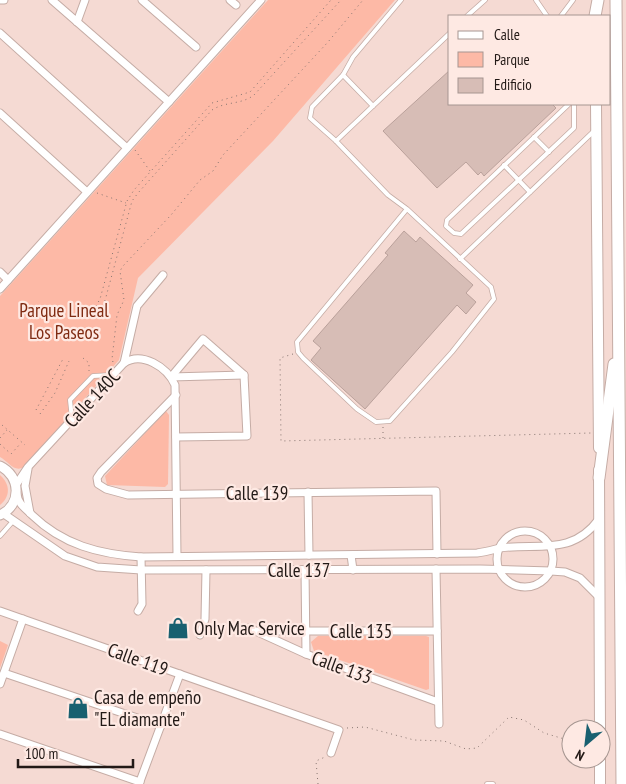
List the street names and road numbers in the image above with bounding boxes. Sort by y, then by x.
street label: Calle 140C [59,364,125,432]
street label: Calle 139 [226,481,288,505]
street label: Calle 137 [268,558,330,582]
street label: Calle 135 [330,619,392,643]
street label: Calle 119 [105,637,171,681]
street label: Calle 133 [309,645,375,689]

